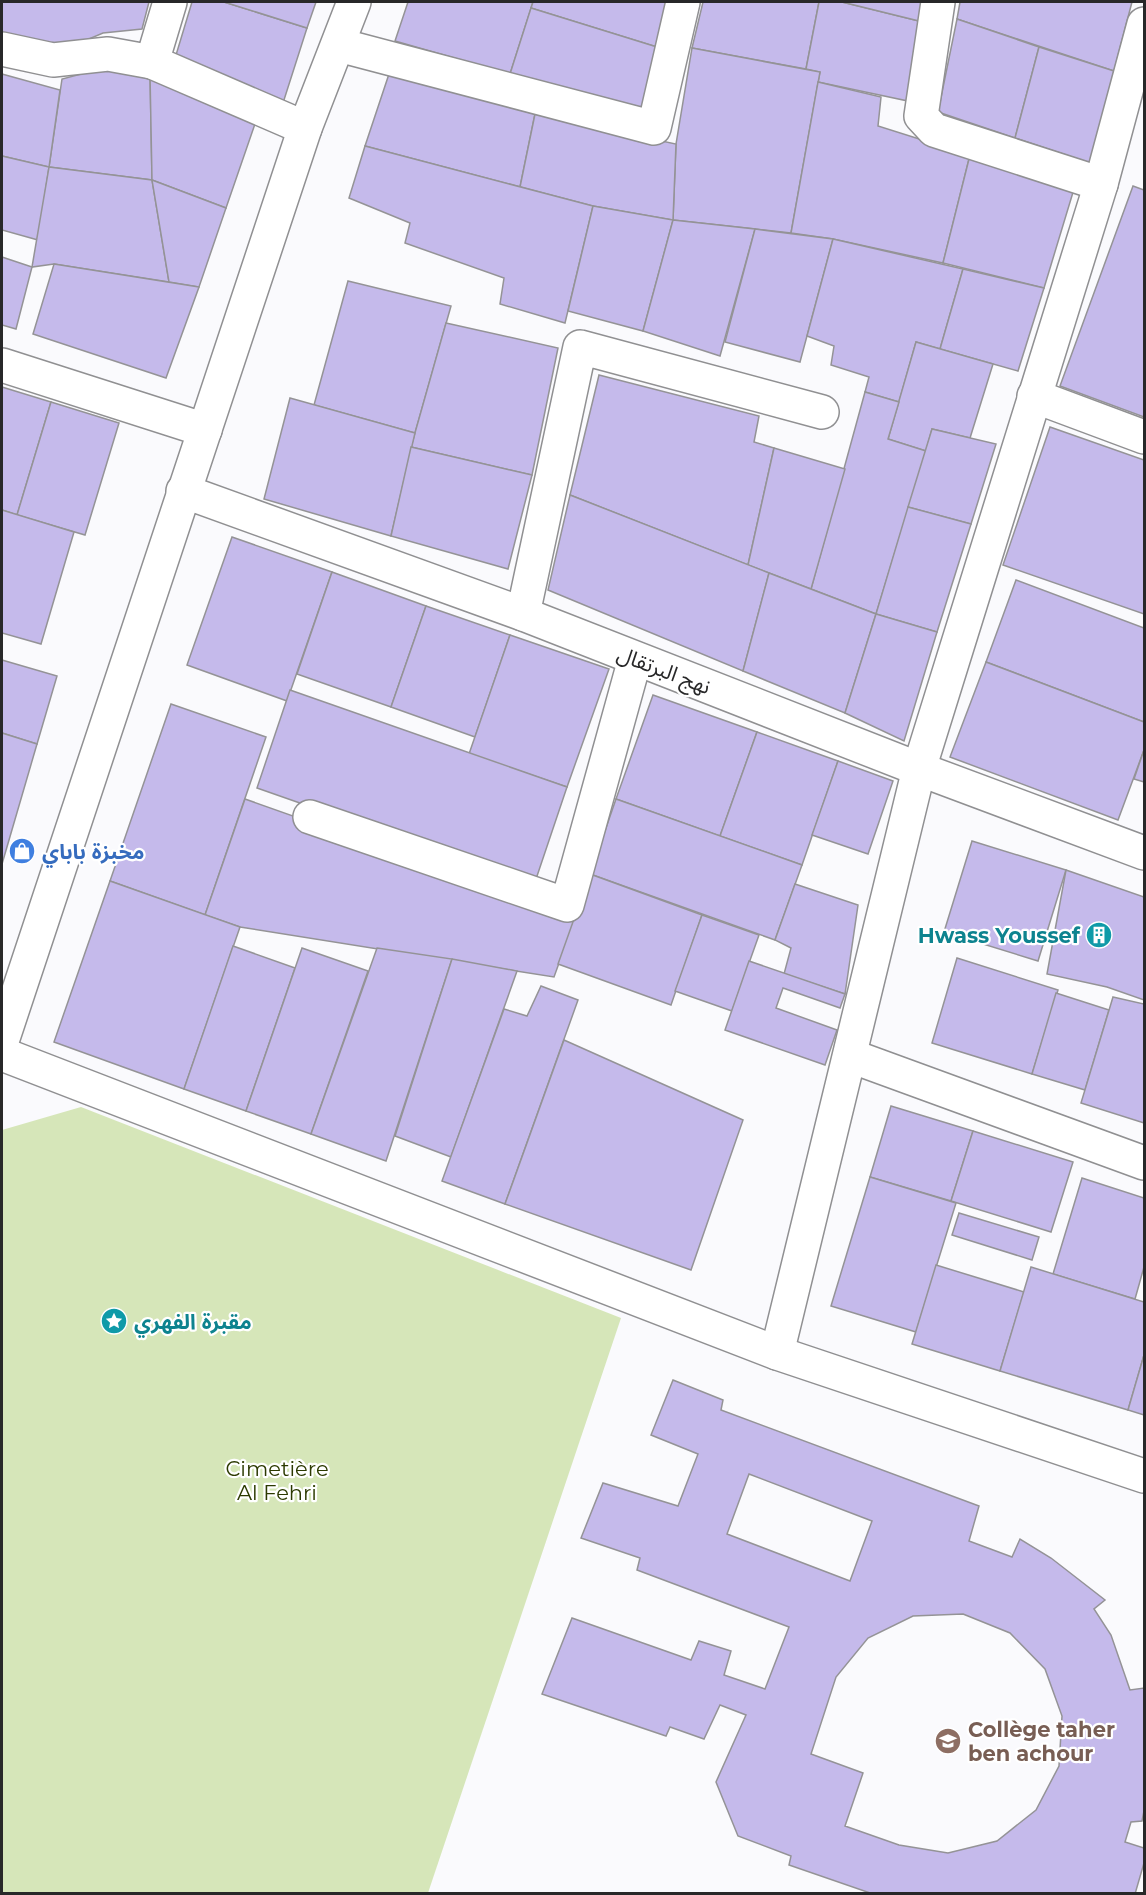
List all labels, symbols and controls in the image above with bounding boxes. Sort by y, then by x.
street label: نهج البرتقال [613,641,714,702]
shop icon: مخبزة باباي [7,836,37,866]
place label: مخبزة باباي [42,839,144,868]
building icon: Hwass Youssef [1084,920,1114,950]
place label: Hwass Youssef [918,923,1081,948]
place icon: مقبرة الفهري [99,1306,129,1336]
place label: مقبرة الفهري [134,1309,252,1338]
park label: Cimetière Al Fehri [225,1456,329,1505]
place label: Collège taher ben achour [968,1717,1115,1766]
school or university icon: Collège taher ben achour [933,1726,963,1756]

